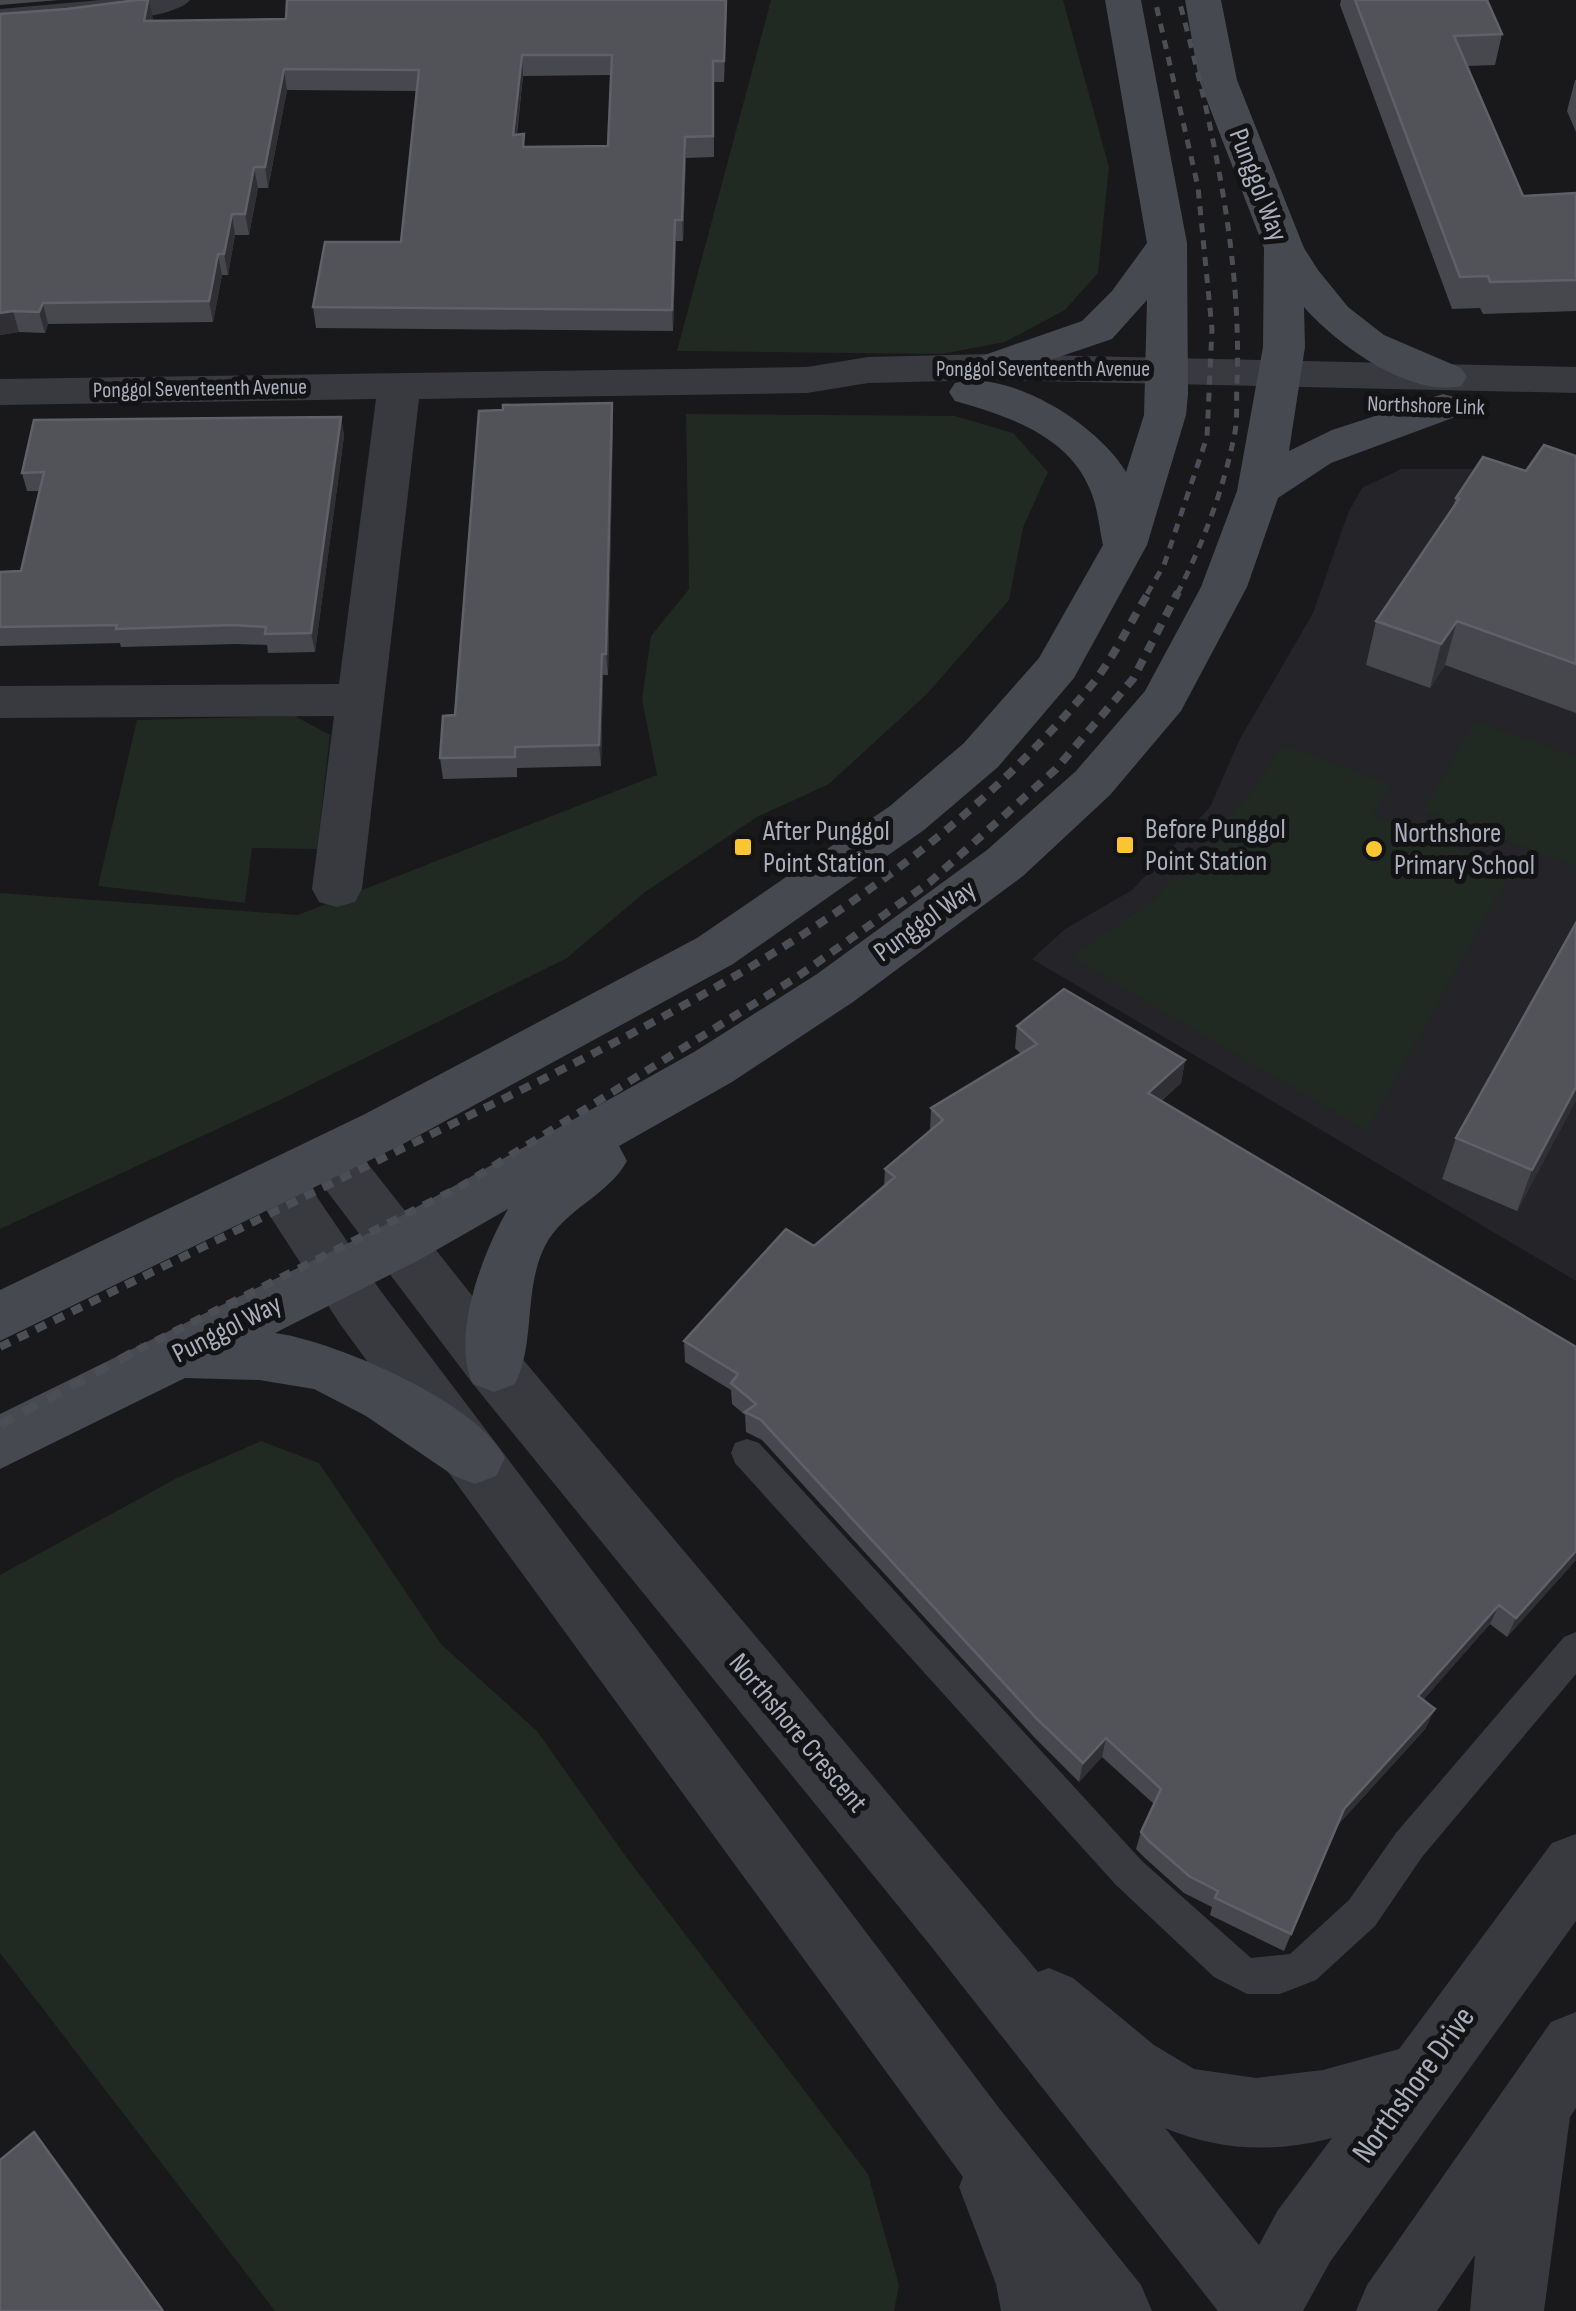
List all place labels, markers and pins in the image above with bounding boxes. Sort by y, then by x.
place label: Before Punggol Point Station [1145,813,1286,878]
place label: After Punggol Point Station [762,815,890,880]
place label: Northshore Primary School [1394,817,1535,882]
marker: Before Punggol Point Station [1114,834,1136,856]
marker: After Punggol Point Station [732,836,754,858]
marker: Northshore Primary School [1363,838,1385,860]

